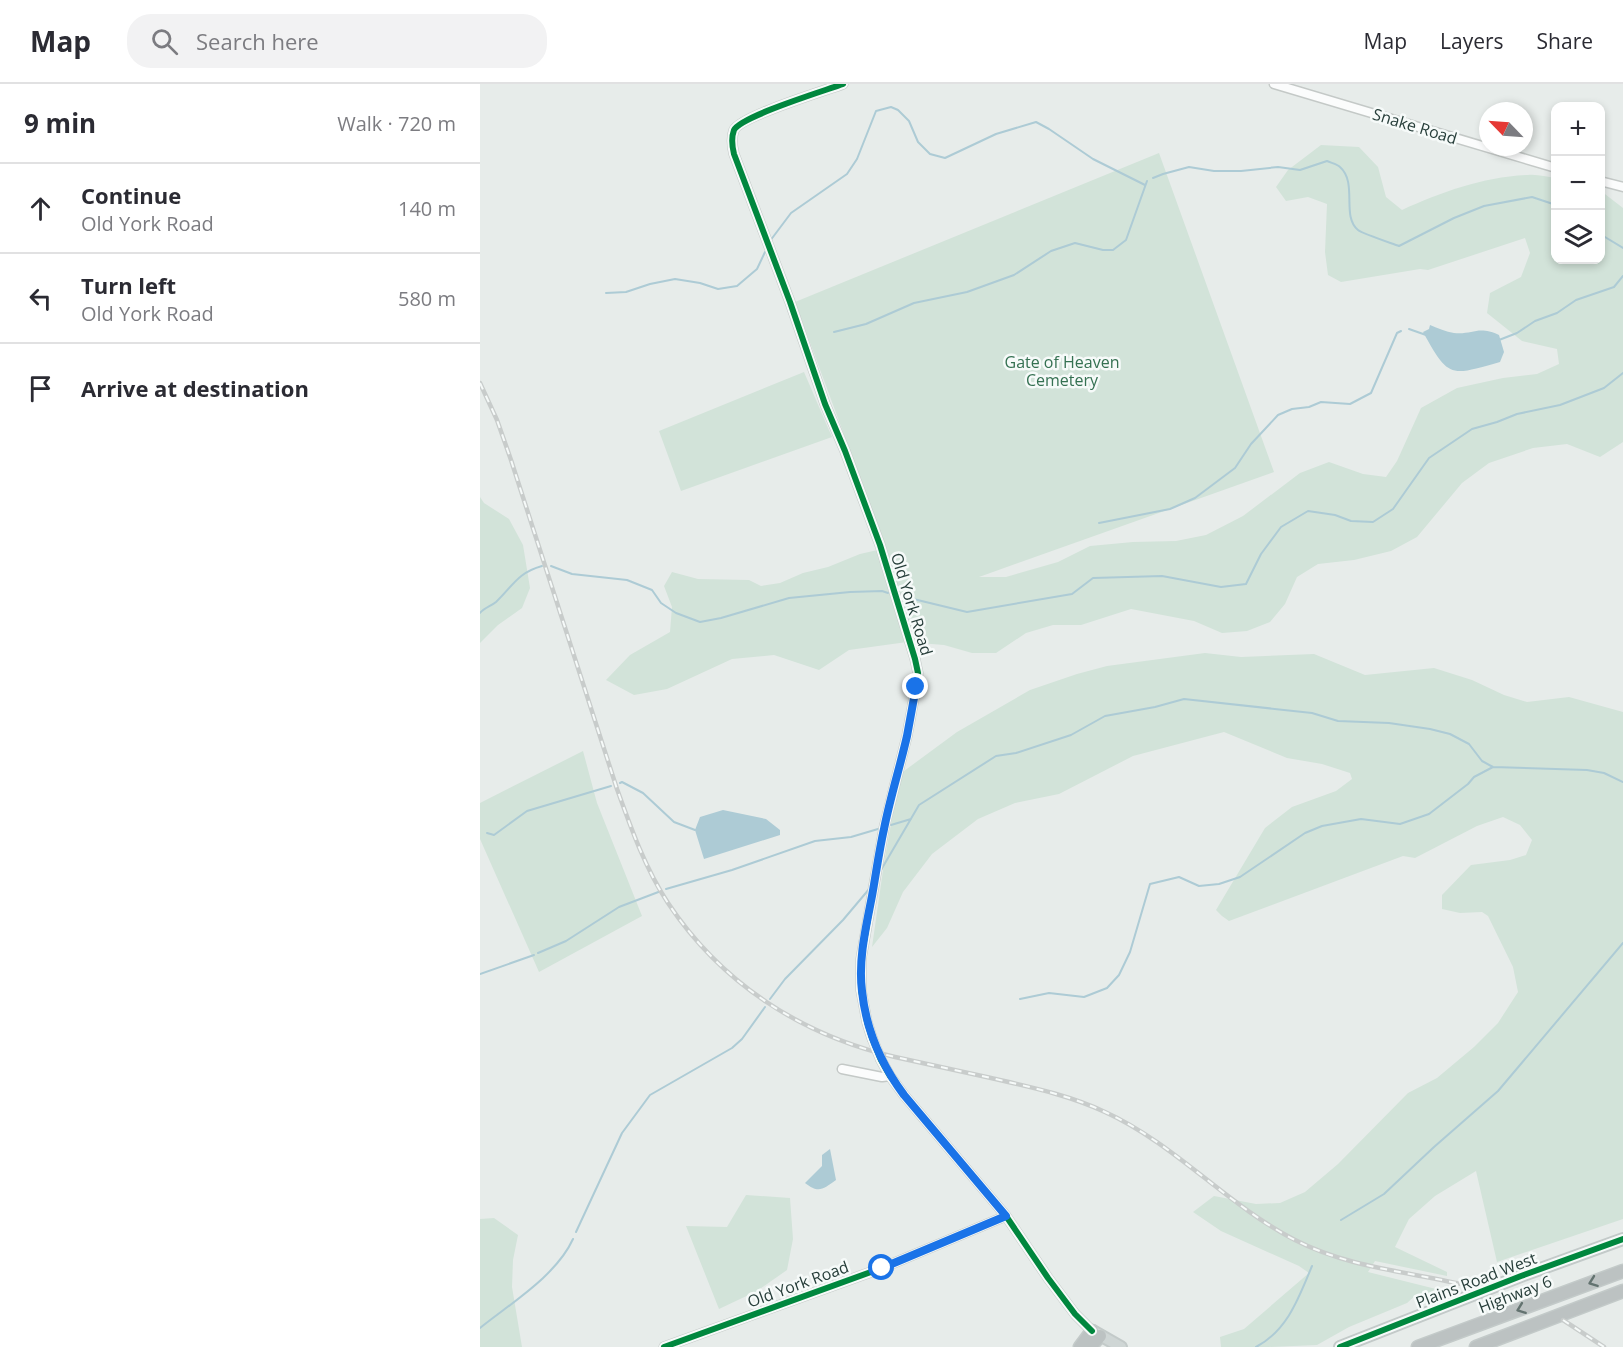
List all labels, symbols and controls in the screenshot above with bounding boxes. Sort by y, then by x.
search box [127,14,547,68]
text: Map [30,22,91,60]
icon: search [148,25,181,58]
text: Search here [196,26,319,56]
text: Map [1364,27,1407,55]
text: Layers [1440,27,1504,55]
text: Share [1537,27,1593,55]
north arrow [1479,102,1533,156]
map controls [1551,102,1605,264]
button: + [1551,102,1605,156]
street label: Snake Road [1370,103,1460,149]
text: 9 min [24,105,96,141]
text: Walk · 720 m [337,110,456,137]
button: − [1551,156,1605,210]
text: Continue [81,180,181,210]
icon: ahead [24,192,57,225]
text: 140 m [398,195,456,222]
text: Old York Road [81,210,214,237]
button: layers [1551,210,1605,264]
text: Turn left [81,270,176,300]
icon: left [24,282,57,315]
text: 580 m [398,285,456,312]
text: Old York Road [81,300,214,327]
park label: Gate of Heaven Cemetery [1005,351,1120,391]
icon: arrive [24,372,57,405]
text: Arrive at destination [81,373,309,403]
street label: Old York Road [886,550,938,658]
route end [902,673,928,699]
street label: Plains Road West [1412,1247,1540,1313]
route start [868,1254,894,1280]
street label: Old York Road [744,1255,852,1313]
street label: Highway 6 [1475,1270,1555,1318]
one-way arrow [1588,1274,1599,1287]
one-way arrow [1516,1302,1527,1314]

